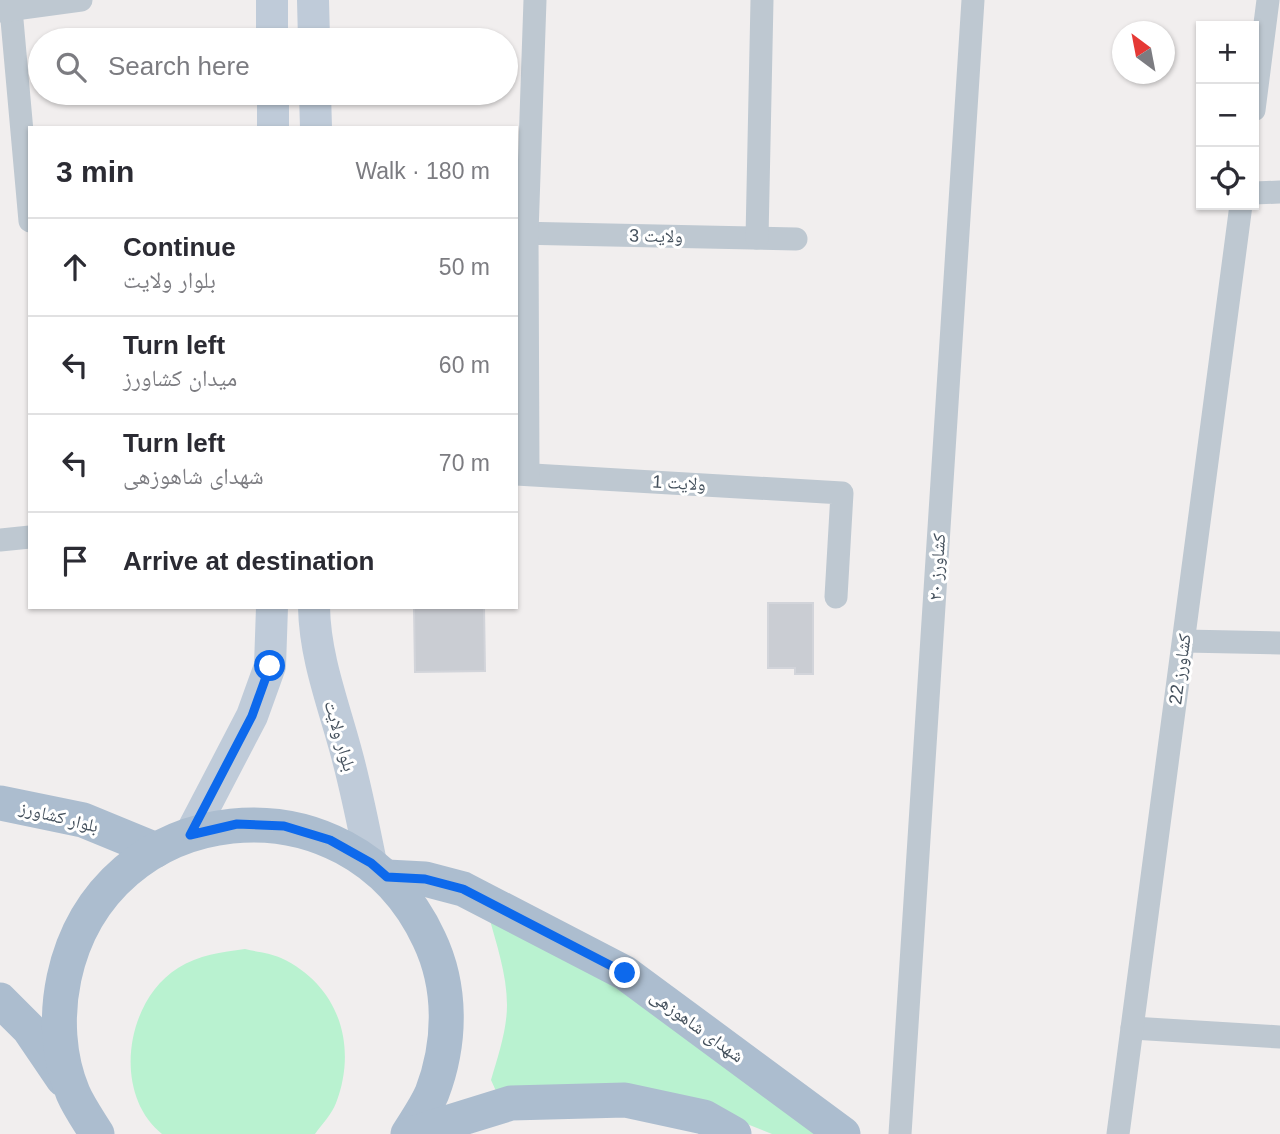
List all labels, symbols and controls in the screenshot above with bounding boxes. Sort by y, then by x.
north arrow [1112,21,1175,84]
map controls [1196,21,1259,210]
button: + [1196,21,1259,84]
search box [28,28,518,105]
icon: search [52,48,90,86]
text: Search here [108,51,250,81]
button: − [1196,84,1259,147]
button: locate [1196,147,1259,210]
text: 3 min [56,155,134,188]
text: Walk · 180 m [355,158,490,184]
street label: ولایت 3 [629,226,683,247]
text: Continue [123,232,236,262]
icon: ahead [56,248,94,286]
text: 50 m [439,254,490,280]
text: بلوار ولایت [123,267,216,293]
text: Turn left [123,330,225,360]
icon: left [56,346,94,384]
text: 60 m [439,352,490,378]
text: میدان کشاورز [123,365,237,391]
text: Turn left [123,428,225,458]
icon: left [56,444,94,482]
text: 70 m [439,450,490,476]
text: شهدای شاهوزهی [123,463,264,489]
street label: ولایت 1 [652,472,706,495]
street label: کشاورز ۲۰ [925,532,949,601]
icon: arrive [56,542,94,580]
text: Arrive at destination [123,546,374,576]
street label: کشاورز 22 [1165,632,1195,706]
route start [254,650,285,681]
street label: بلوار ولایت [320,698,360,774]
street label: بلوار کشاورز [17,797,100,837]
route end [609,957,640,988]
street label: شهدای شاهوزهی [646,986,747,1067]

